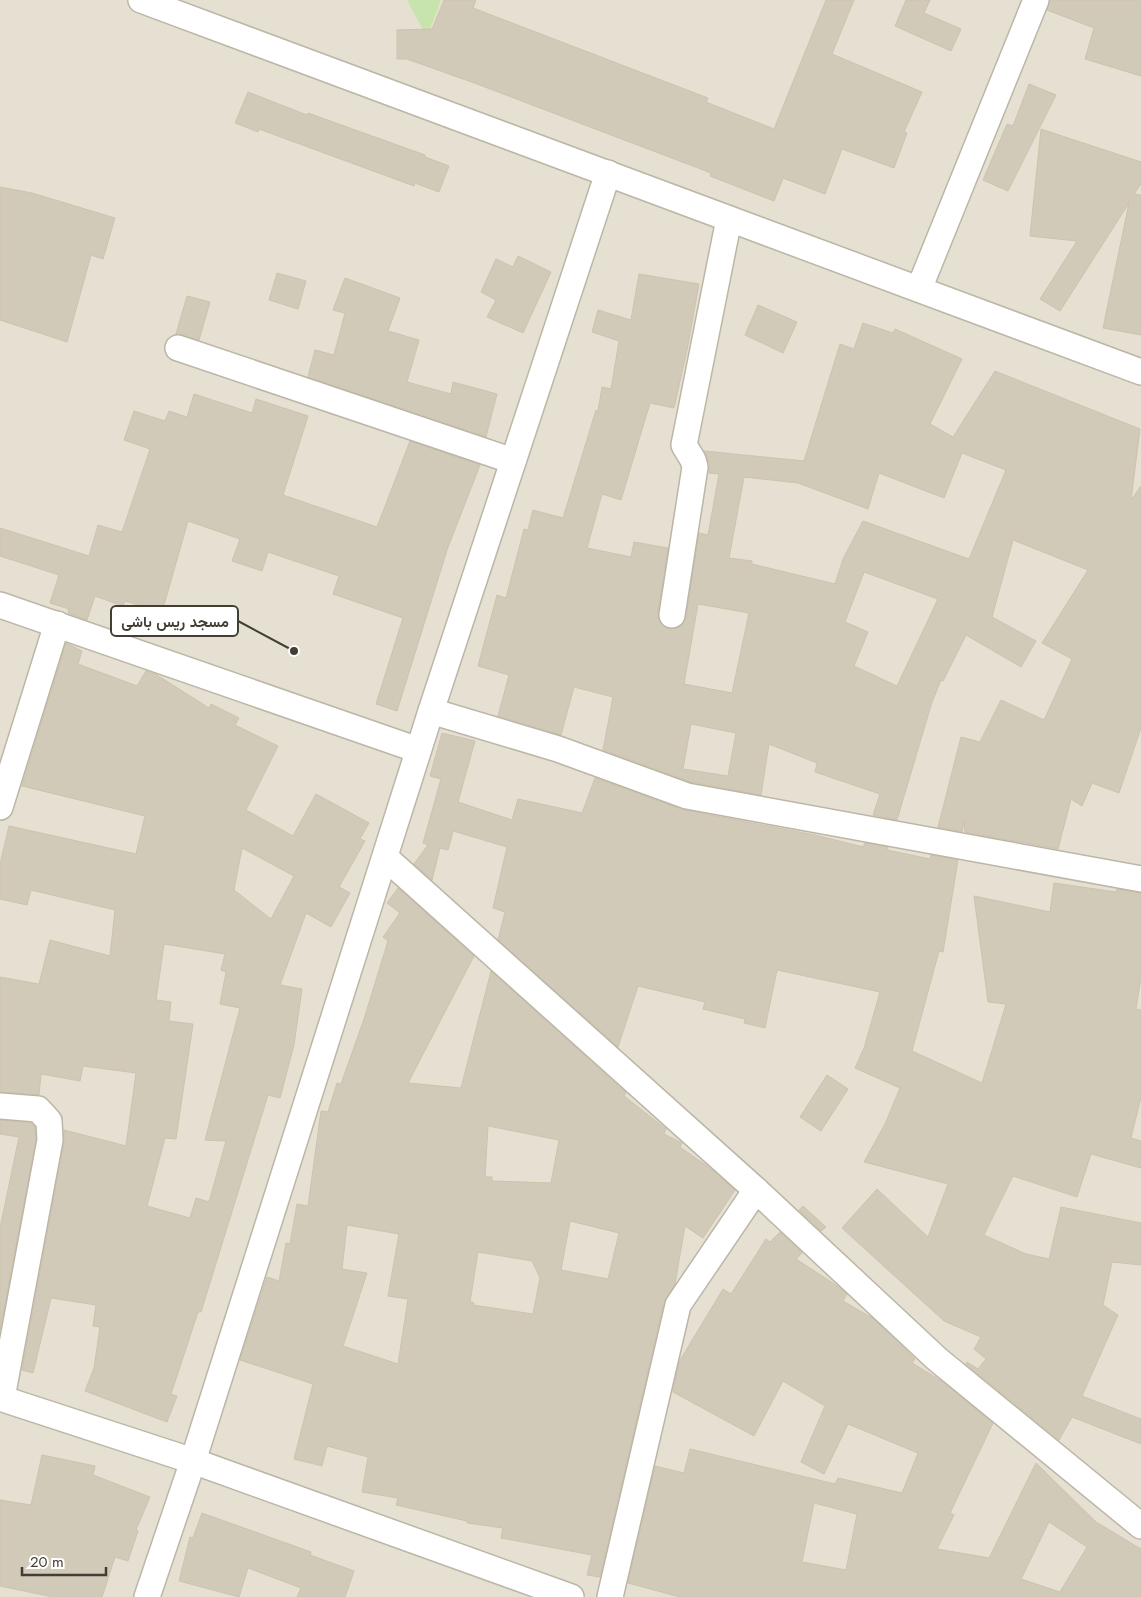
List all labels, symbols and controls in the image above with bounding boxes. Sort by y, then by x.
callout: مسجد ریس باشی [111,606,238,636]
text: مسجد ریس باشی [121,611,229,633]
scale bar [22,1544,106,1576]
text: 20 m [30,1551,64,1573]

